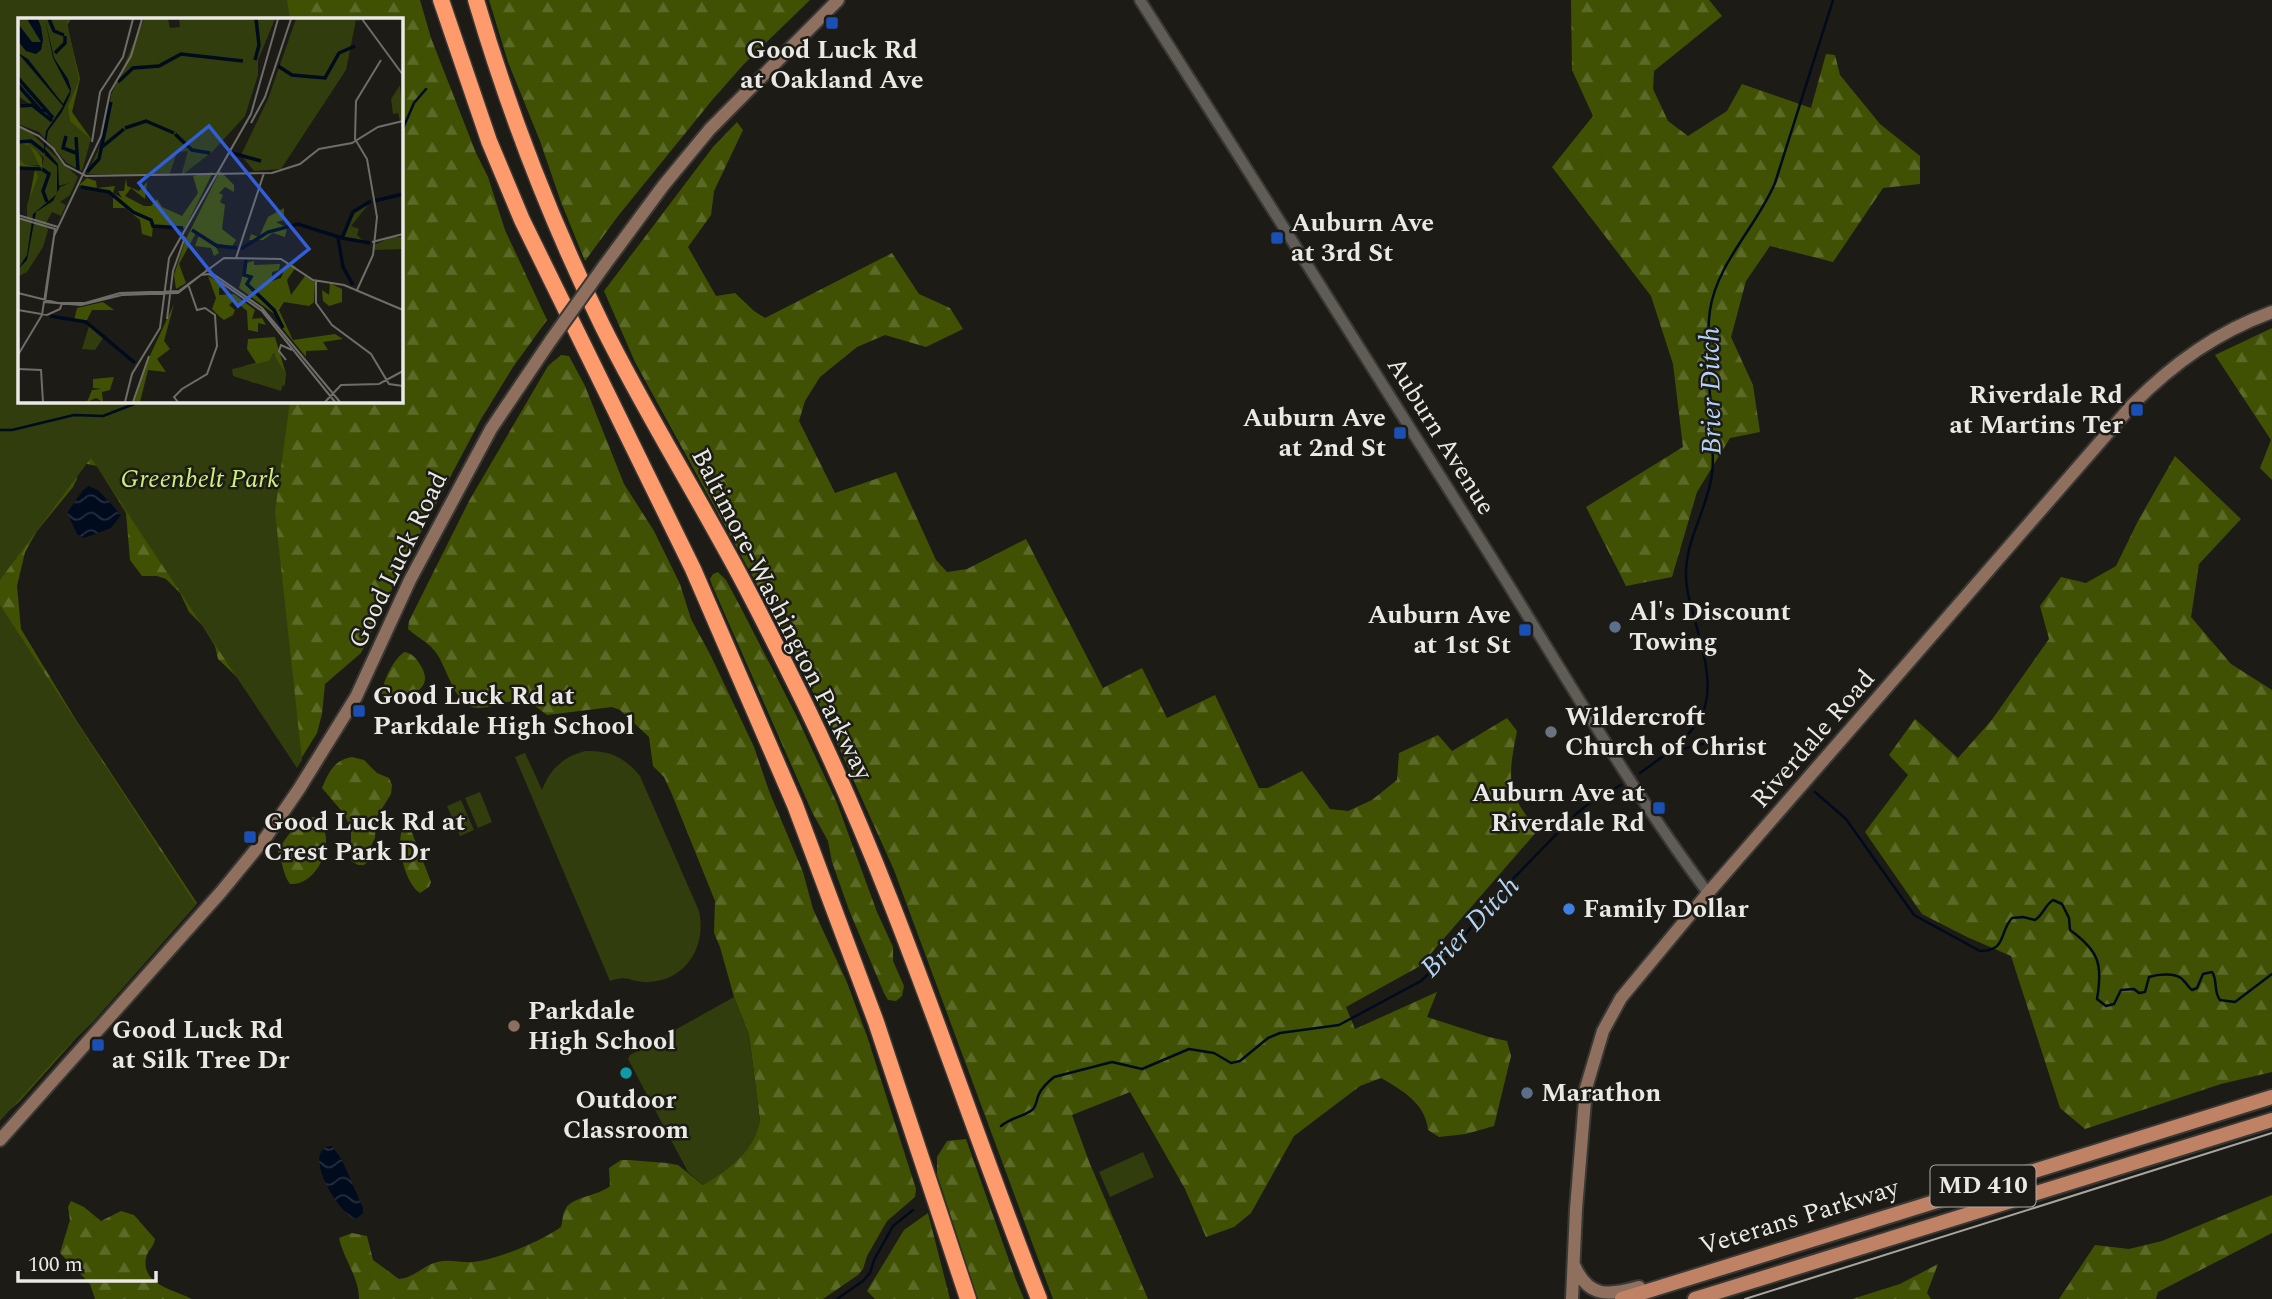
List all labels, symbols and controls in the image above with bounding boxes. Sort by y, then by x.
marker: Good Luck Rd at Oakland Ave [824,15,840,31]
inset map [18,18,402,402]
place label: Good Luck Rd at Oakland Ave [740,30,924,100]
place label: Auburn Ave at 3rd St [1291,203,1434,273]
marker: Auburn Ave at 3rd St [1269,230,1285,246]
water label: Brier Ditch [1688,327,1734,455]
street label: Auburn Avenue [1376,349,1506,523]
place label: Riverdale Rd at Martins Ter [1949,375,2124,445]
place label: Auburn Ave at 2nd St [1243,398,1386,468]
marker: Riverdale Rd at Martins Ter [2129,402,2145,418]
marker: Auburn Ave at 2nd St [1392,425,1408,441]
street label: Baltimore-Washington Parkway [681,441,884,788]
park label: Greenbelt Park [121,459,279,499]
street label: Good Luck Road [338,465,458,655]
place label: Al's Discount Towing [1629,592,1791,662]
place label: Auburn Ave at 1st St [1368,595,1511,665]
marker: Al's Discount Towing [1607,619,1623,635]
marker: Auburn Ave at 1st St [1517,622,1533,638]
street label: Riverdale Road [1741,661,1885,817]
place label: Good Luck Rd at Parkdale High School [373,676,634,746]
place label: Wildercroft Church of Christ [1565,697,1767,767]
marker: Good Luck Rd at Parkdale High School [351,703,367,719]
marker: Wildercroft Church of Christ [1543,724,1559,740]
place label: Auburn Ave at Riverdale Rd [1472,773,1645,843]
marker: Auburn Ave at Riverdale Rd [1651,800,1667,816]
place label: Good Luck Rd at Crest Park Dr [264,802,465,872]
marker: Good Luck Rd at Crest Park Dr [242,829,258,845]
water label: Brier Ditch [1410,866,1530,988]
place label: Family Dollar [1583,889,1749,929]
marker: Family Dollar [1561,901,1577,917]
place label: Parkdale High School [528,991,676,1061]
place label: Good Luck Rd at Silk Tree Dr [112,1010,290,1080]
marker: Parkdale High School [506,1018,522,1034]
marker: Good Luck Rd at Silk Tree Dr [90,1037,106,1053]
marker: Outdoor Classroom [618,1065,634,1081]
place label: Marathon [1541,1073,1661,1113]
place label: Outdoor Classroom [563,1080,689,1150]
marker: Marathon [1519,1085,1535,1101]
road number: MD 410 [1930,1166,2036,1206]
street label: Veterans Parkway [1694,1167,1905,1266]
scale bar [18,1240,156,1284]
text: 100 m [28,1249,83,1281]

